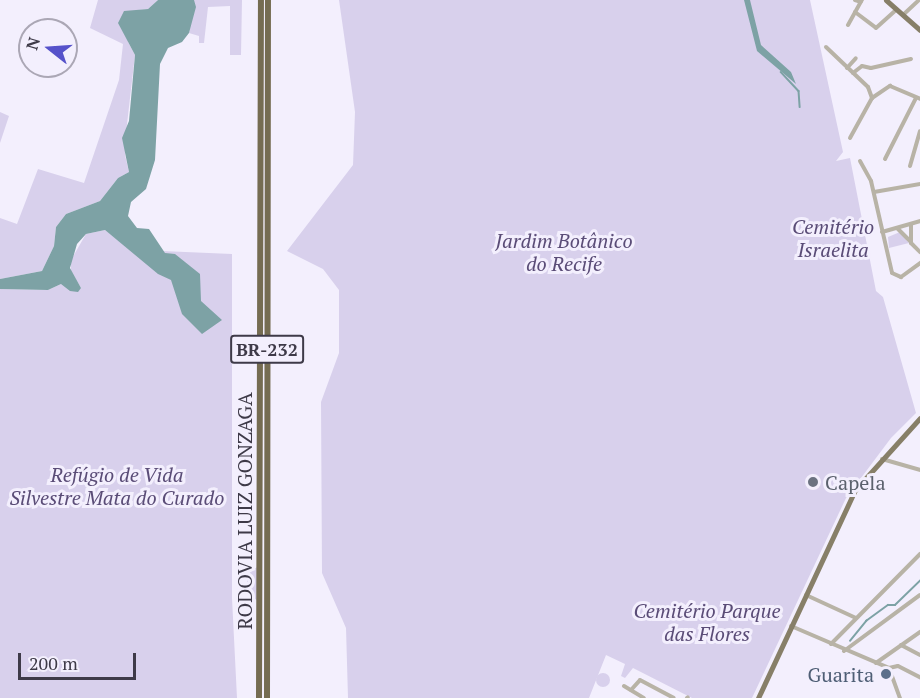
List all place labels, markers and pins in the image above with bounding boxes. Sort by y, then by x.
place label: Capela [825,470,885,494]
marker: Capela [806,475,820,489]
place label: Guarita [807,662,874,686]
marker: Guarita [879,667,893,681]

